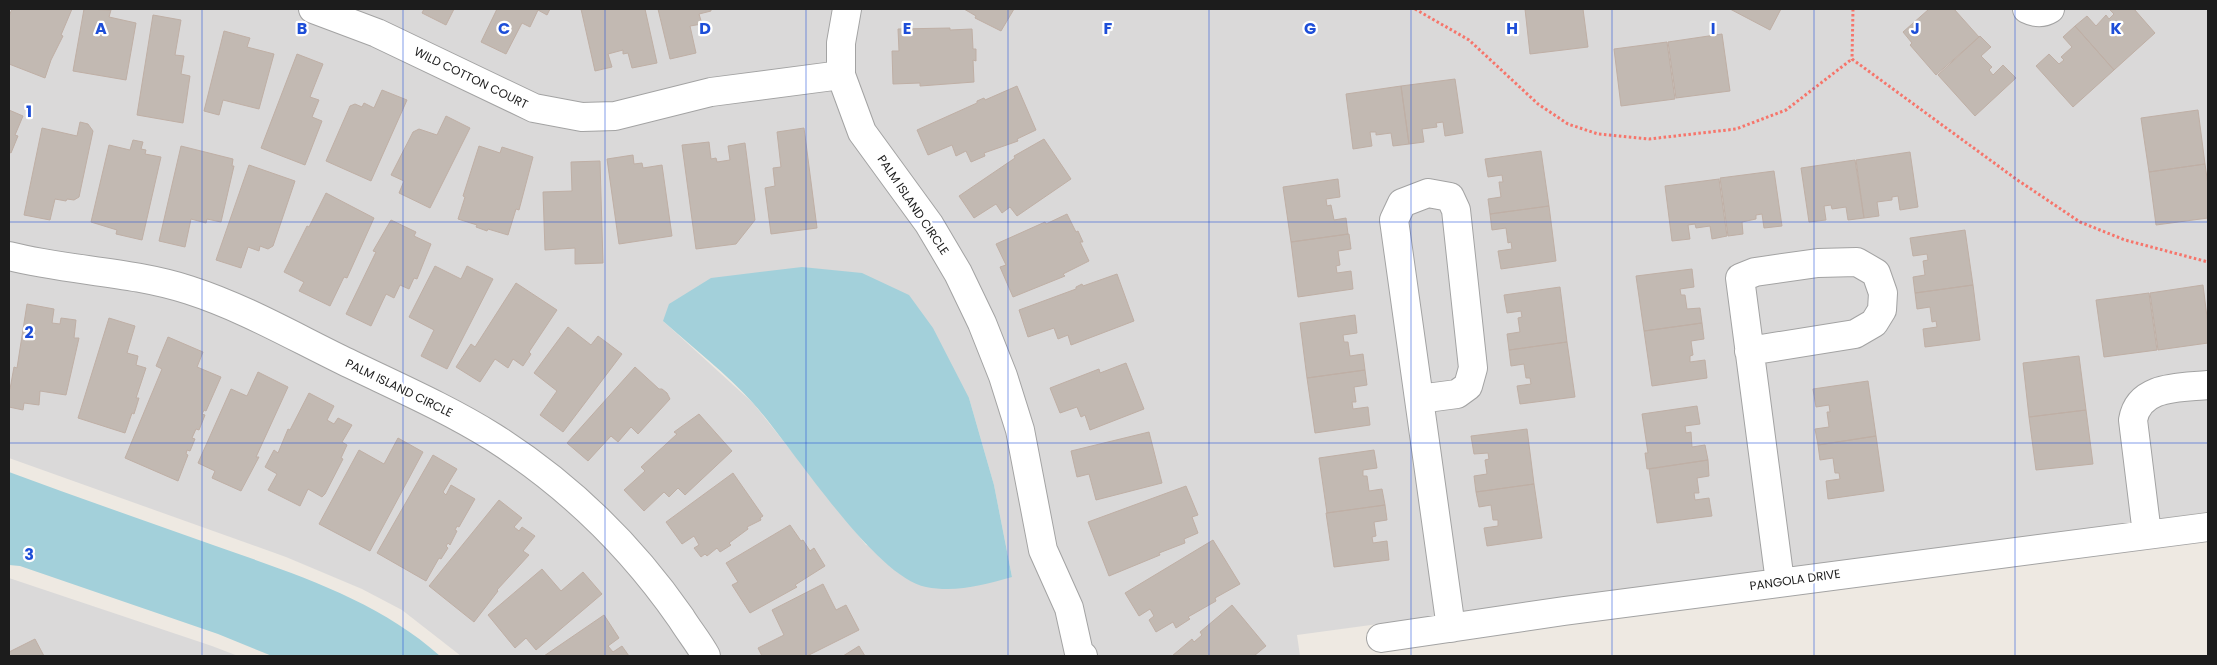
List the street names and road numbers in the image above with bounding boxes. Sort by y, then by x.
street label: WILD COTTON COURT [411,43,532,113]
street label: PALM ISLAND CIRCLE [874,151,953,258]
street label: PALM ISLAND CIRCLE [343,354,456,421]
street label: PANGOLA DRIVE [1748,565,1842,594]

